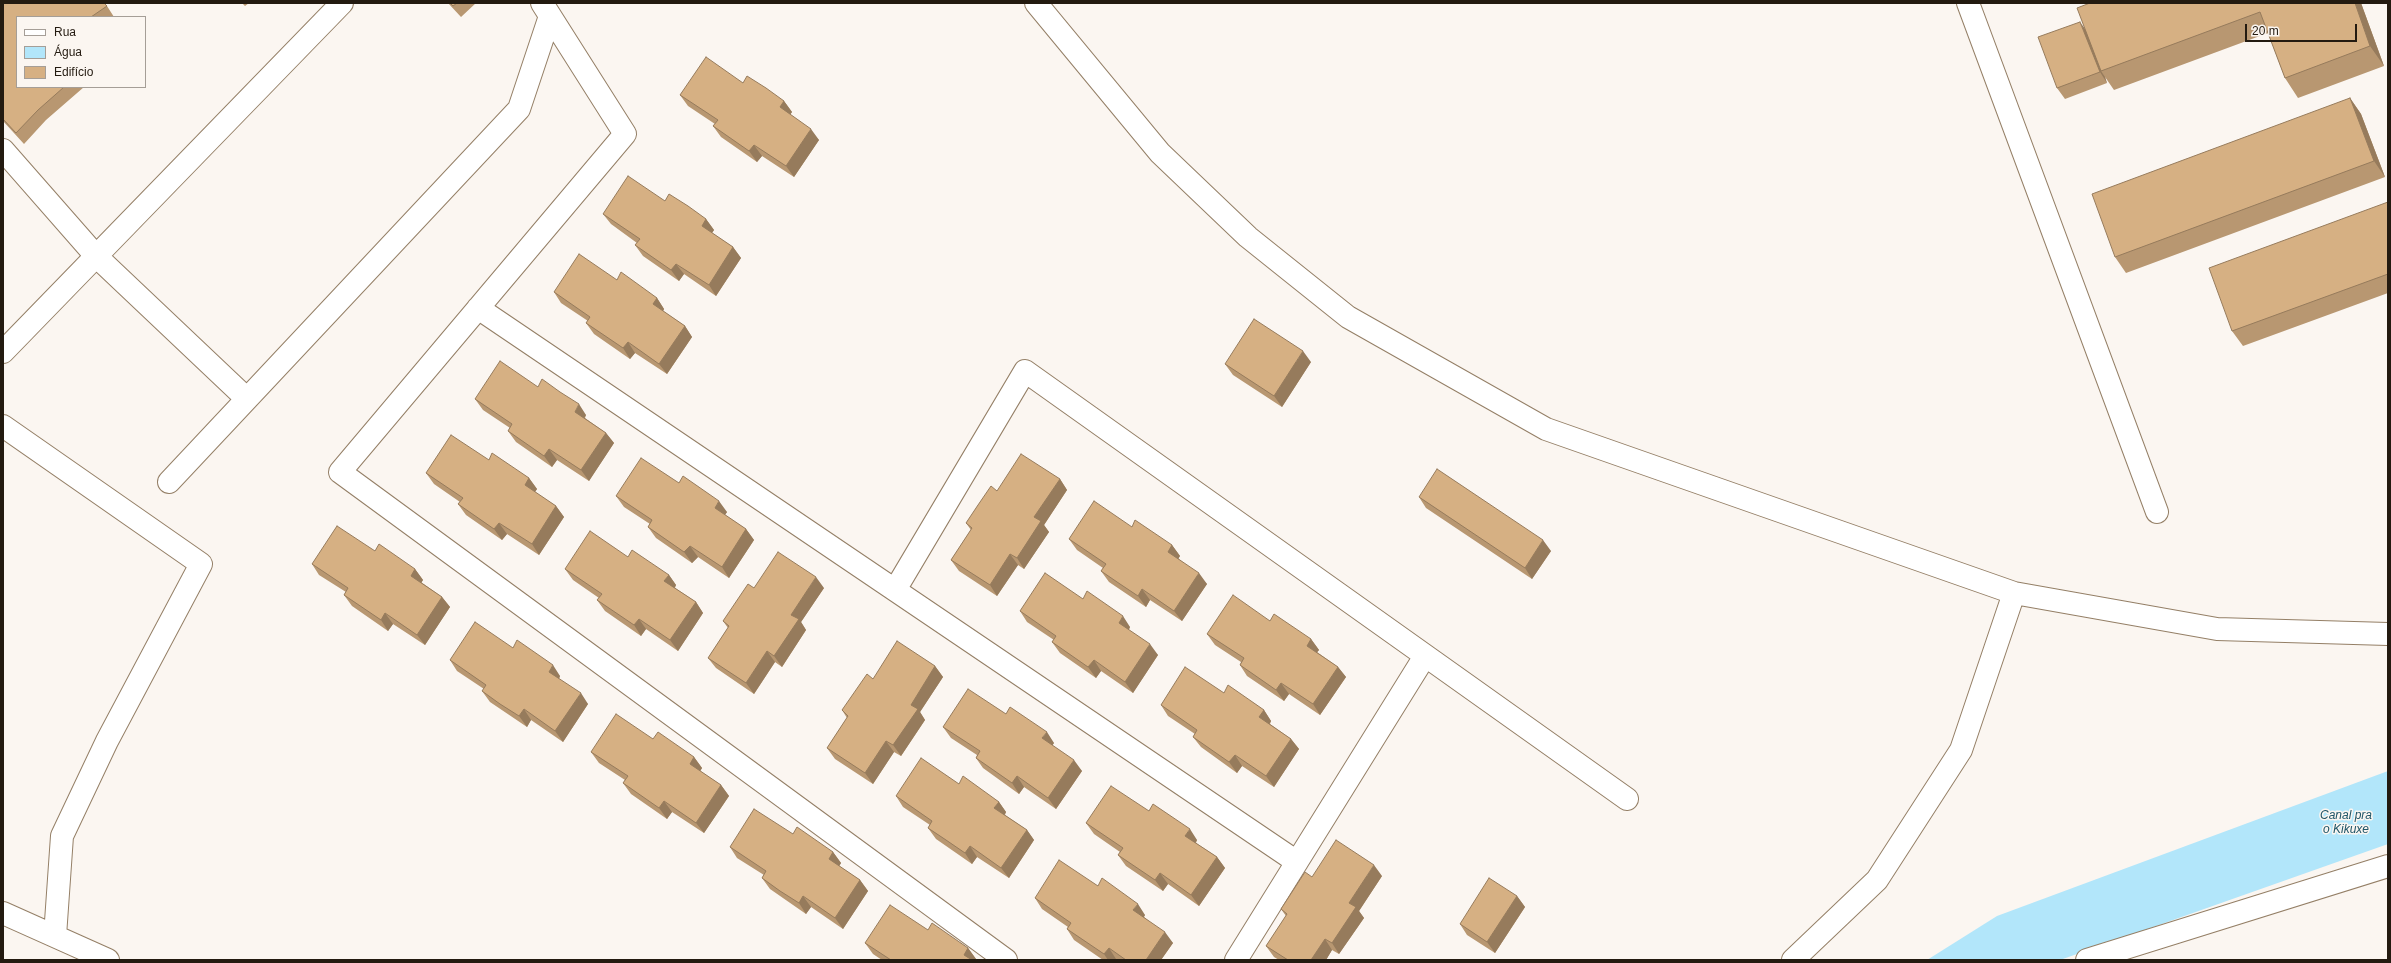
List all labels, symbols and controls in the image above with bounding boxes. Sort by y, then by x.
legend [16,16,146,88]
scale bar [2247,16,2359,42]
text: 20 m [2252,24,2279,38]
text: Rua [54,25,76,39]
text: Água [54,45,82,59]
text: Edifício [54,65,93,79]
water label: Canal pra o Kikuxe [2320,809,2372,837]

